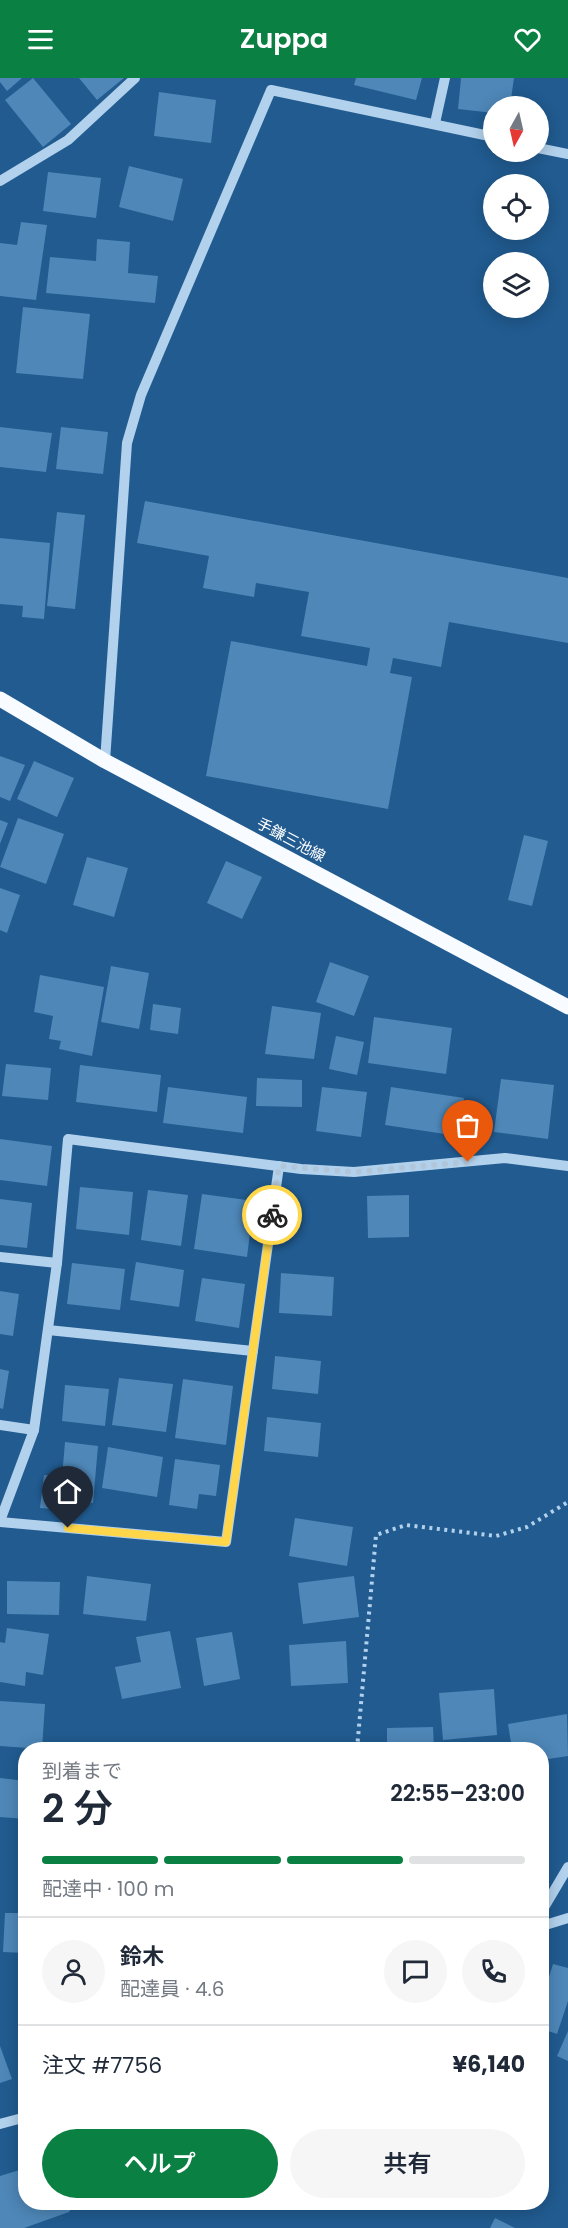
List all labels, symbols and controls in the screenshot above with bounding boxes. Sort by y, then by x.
text: Zuppa [240,20,328,57]
icon: menu [24,23,57,56]
icon: heart [511,23,544,56]
north arrow [483,96,549,162]
map controls [483,96,549,318]
button: locate [483,174,549,240]
button: layers [483,252,549,318]
street label: 手鎌三池線 [253,813,329,866]
pin [442,1100,493,1162]
icon: bag [451,1109,484,1142]
courier [242,1185,302,1245]
icon: bike [256,1199,289,1232]
pin [42,1466,93,1528]
icon: home [51,1475,84,1508]
text: 到着まで [42,1757,122,1785]
text: 22:55–23:00 [390,1778,525,1809]
text: 2 分 [42,1781,113,1836]
text: 配達中 · 100 m [42,1875,174,1903]
button: person [42,1940,105,2003]
button: chat [384,1940,447,2003]
button: phone [462,1940,525,2003]
text: 鈴木 [120,1941,164,1972]
text: 配達員 · 4.6 [120,1975,224,2003]
text: ¥6,140 [452,2049,525,2080]
text: 注文 #7756 [42,2050,162,2081]
button: ヘルプ [42,2129,278,2198]
button: 共有 [290,2129,525,2198]

